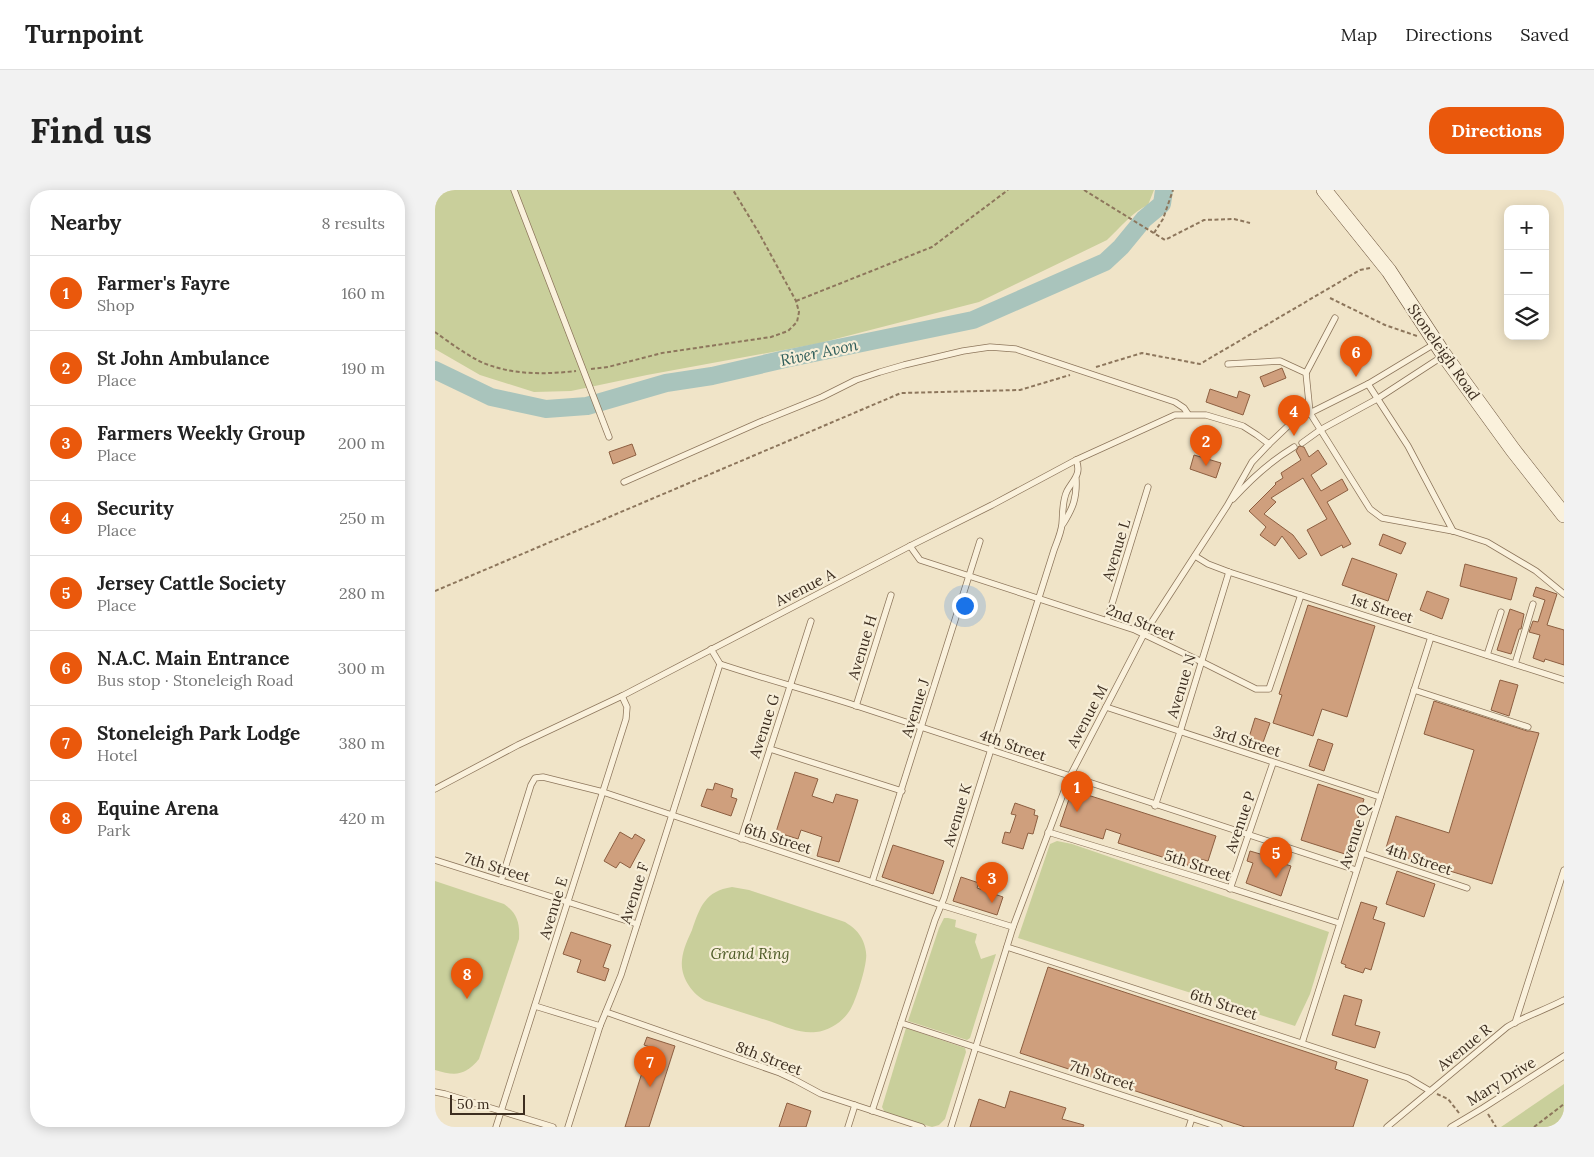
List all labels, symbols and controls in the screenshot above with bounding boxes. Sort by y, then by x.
text: Turnpoint [25,19,143,50]
text: Map [1341,23,1377,46]
text: Directions [1405,23,1492,46]
text: Saved [1520,23,1569,46]
button: Directions [1429,107,1564,154]
text: Find us [30,108,152,153]
map controls [1504,205,1549,340]
button: + [1504,205,1549,250]
text: Nearby [50,209,121,236]
text: 8 results [321,213,385,233]
button: − [1504,250,1549,295]
text: Farmer's Fayre [97,271,230,295]
text: 1 [63,283,69,303]
text: 160 m [341,283,385,303]
text: Shop [97,295,135,315]
button: layers [1504,295,1549,340]
street label: Stoneleigh Road [1404,300,1484,404]
water label: River Avon [778,334,860,370]
pin: 6 [1340,336,1372,377]
text: St John Ambulance [97,346,269,370]
text: 2 [62,358,70,378]
text: 190 m [341,358,385,378]
text: Place [97,370,136,390]
pin: 4 [1278,395,1310,436]
text: Farmers Weekly Group [97,421,305,445]
pin: 2 [1190,425,1222,466]
text: 3 [62,433,70,453]
text: 200 m [338,433,385,453]
text: Place [97,445,136,465]
text: Security [97,496,174,520]
text: 4 [62,508,70,528]
text: 250 m [339,508,385,528]
street label: Avenue L [1097,517,1134,584]
text: Place [97,520,136,540]
street label: Avenue A [771,564,838,611]
text: Jersey Cattle Society [97,571,286,595]
text: 5 [62,583,70,603]
text: 280 m [339,583,385,603]
street label: 1st Street [1348,589,1416,627]
your location [952,593,978,619]
text: Place [97,595,136,615]
street label: 2nd Street [1104,600,1178,644]
street label: Avenue H [843,612,881,683]
text: N.A.C. Main Entrance [97,646,289,670]
street label: Avenue N [1162,652,1200,721]
text: 6 [61,658,71,678]
text: 300 m [338,658,385,678]
text: Bus stop · Stoneleigh Road [97,670,294,690]
street label: Avenue J [896,676,933,741]
street label: Avenue M [1062,681,1112,752]
street label: Avenue G [744,691,783,761]
text: Stoneleigh Park Lodge [97,721,300,745]
street label: 3rd Street [1211,721,1283,761]
street label: 4th Street [977,725,1049,765]
text: 7 [62,733,70,753]
text: 380 m [339,733,385,753]
text: Hotel [97,745,138,765]
pin: 1 [1061,771,1093,812]
street label: Avenue K [938,780,976,850]
street label: Avenue P [1220,789,1259,856]
text: Equine Arena [97,796,219,820]
street label: Avenue Q [1334,801,1373,872]
text: 8 [61,808,71,828]
text: 420 m [339,808,385,828]
street label: 6th Street [742,818,814,858]
text: Park [97,820,130,840]
pin: 5 [1260,837,1292,878]
street label: 4th Street [1383,839,1455,879]
street label: 5th Street [1162,845,1234,885]
street label: 7th Street [462,848,533,886]
street label: Avenue F [615,860,653,927]
pin: 3 [976,862,1008,903]
street label: Avenue E [534,875,571,942]
park label: Grand Ring [711,944,789,963]
pin: 8 [451,958,483,999]
street label: 6th Street [1188,984,1260,1024]
street label: Avenue R [1432,1019,1495,1075]
street label: 8th Street [733,1037,805,1079]
pin: 7 [634,1046,666,1087]
street label: Mary Drive [1463,1052,1539,1110]
street label: 7th Street [1067,1055,1138,1095]
scale bar [450,1092,525,1115]
text: 50 m [457,1095,490,1113]

